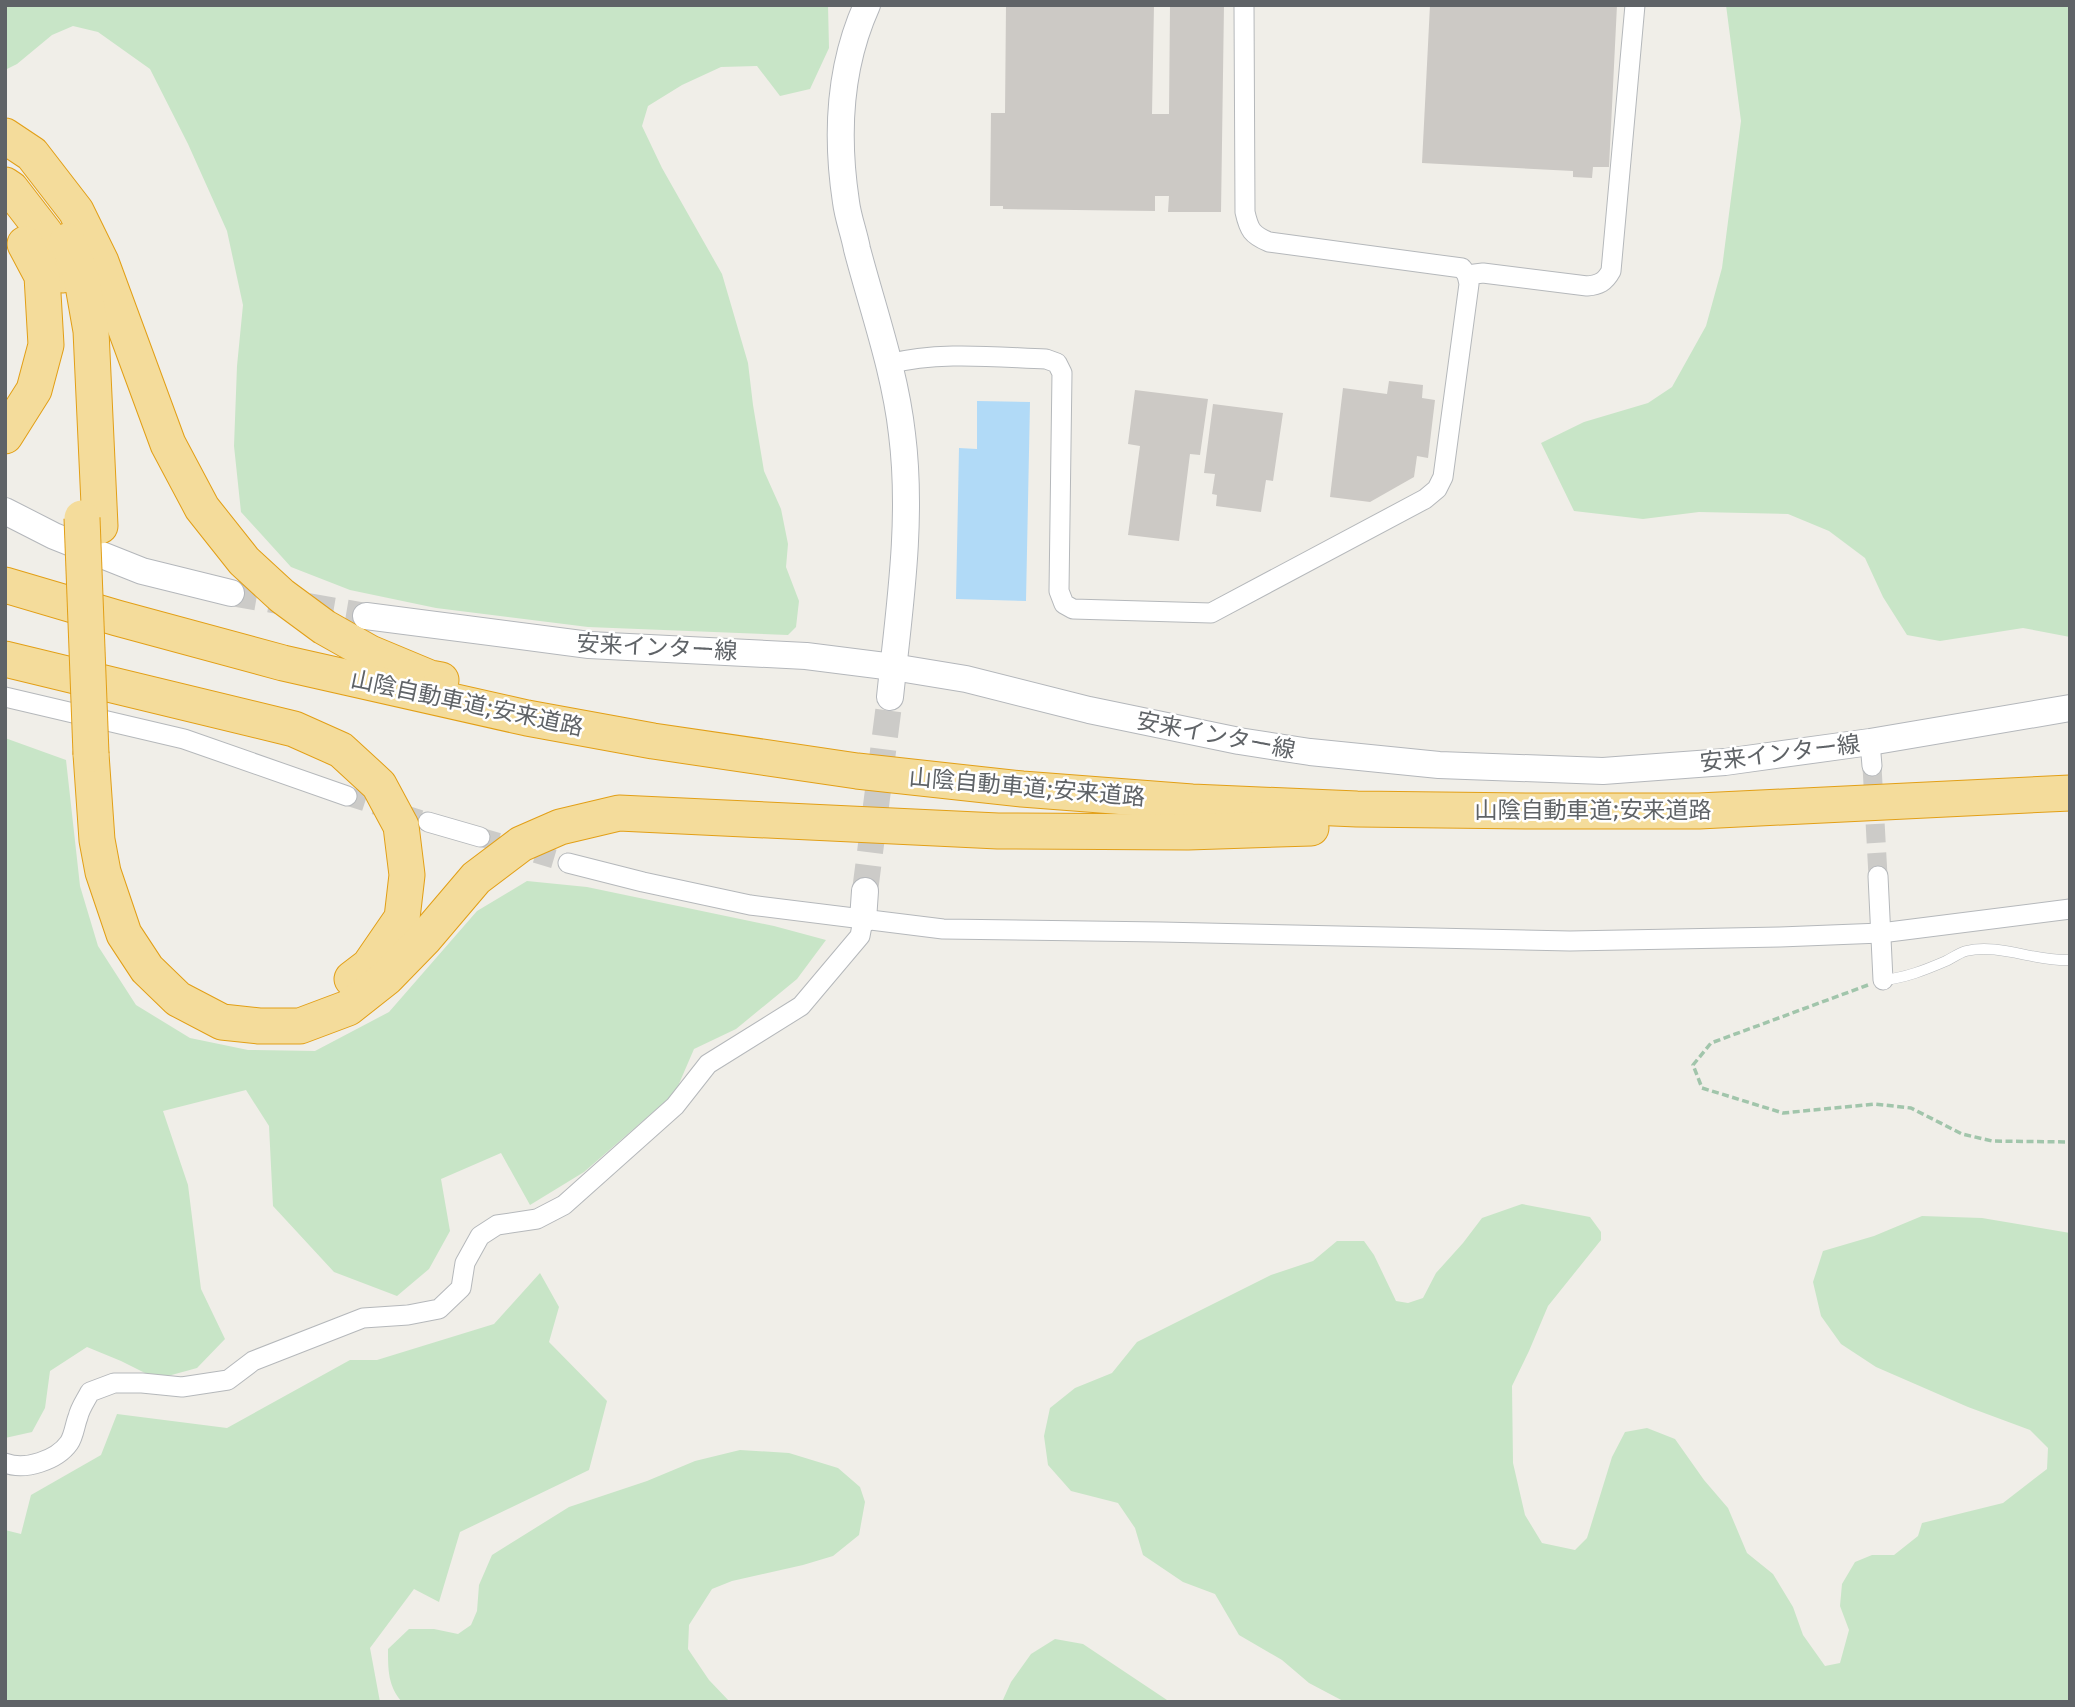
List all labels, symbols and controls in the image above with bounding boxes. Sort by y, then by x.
street label: 安来インター線 [576,628,738,664]
street label: 山陰自動車道;安来道路 [348,664,586,740]
street label: 安来インター線 [1134,705,1298,763]
street label: 安来インター線 [1698,728,1861,776]
street label: 山陰自動車道;安来道路 [908,762,1146,810]
street label: 山陰自動車道;安来道路 [1475,795,1711,823]

